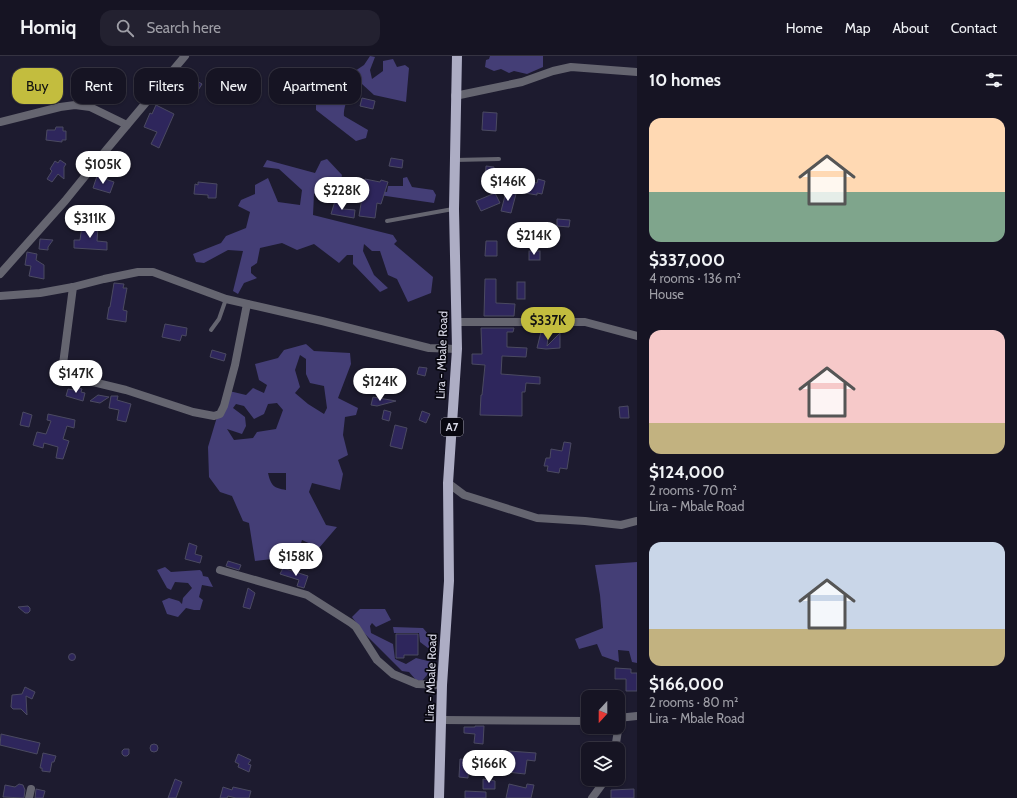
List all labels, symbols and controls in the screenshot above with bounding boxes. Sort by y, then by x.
search box [100,10,380,46]
text: Homiq [20,16,76,39]
icon: search [114,17,136,39]
text: Search here [146,19,221,37]
text: Home [786,19,823,37]
text: Map [845,19,870,37]
text: About [892,19,929,37]
text: Contact [951,19,997,37]
chip: Buy [12,68,63,104]
chip: Rent [71,68,126,104]
chip: Filters [134,68,198,104]
chip: New [206,68,261,104]
chip: Apartment [269,68,361,104]
icon: filters [983,69,1005,91]
text: 10 homes [649,70,721,90]
icon: home [791,144,863,216]
pin: $105K [75,151,131,185]
text: $105K [85,156,121,172]
pin: $146K [480,168,536,202]
text: $146K [490,173,526,189]
pin: $228K [314,177,370,211]
text: $228K [323,182,361,198]
pin: $311K [62,205,118,239]
text: $311K [74,210,106,226]
pin: $214K [506,222,562,256]
text: $214K [516,227,552,243]
text: $337,000 [649,250,725,270]
text: 4 rooms · 136 m² [649,270,741,286]
text: House [649,286,684,302]
pin: $337K [520,307,576,341]
street label: Lira - Mbale Road [432,311,451,399]
text: $337K [530,312,566,328]
icon: home [791,356,863,428]
pin: $147K [48,360,104,394]
text: $147K [58,365,94,381]
pin: $124K [352,368,408,402]
text: $124K [362,373,398,389]
road number: A7 [441,418,463,436]
text: $124,000 [649,462,724,482]
text: 2 rooms · 70 m² [649,482,737,498]
text: Lira - Mbale Road [649,498,745,514]
pin: $158K [268,543,324,577]
text: $158K [278,548,314,564]
icon: home [791,568,863,640]
street label: Lira - Mbale Road [421,634,440,722]
text: $166,000 [649,674,724,694]
north arrow [581,690,625,734]
map controls [581,690,625,786]
text: 2 rooms · 80 m² [649,694,738,710]
text: Lira - Mbale Road [649,710,745,726]
button: layers [581,742,625,786]
pin: $166K [461,750,517,784]
text: $166K [471,755,507,771]

